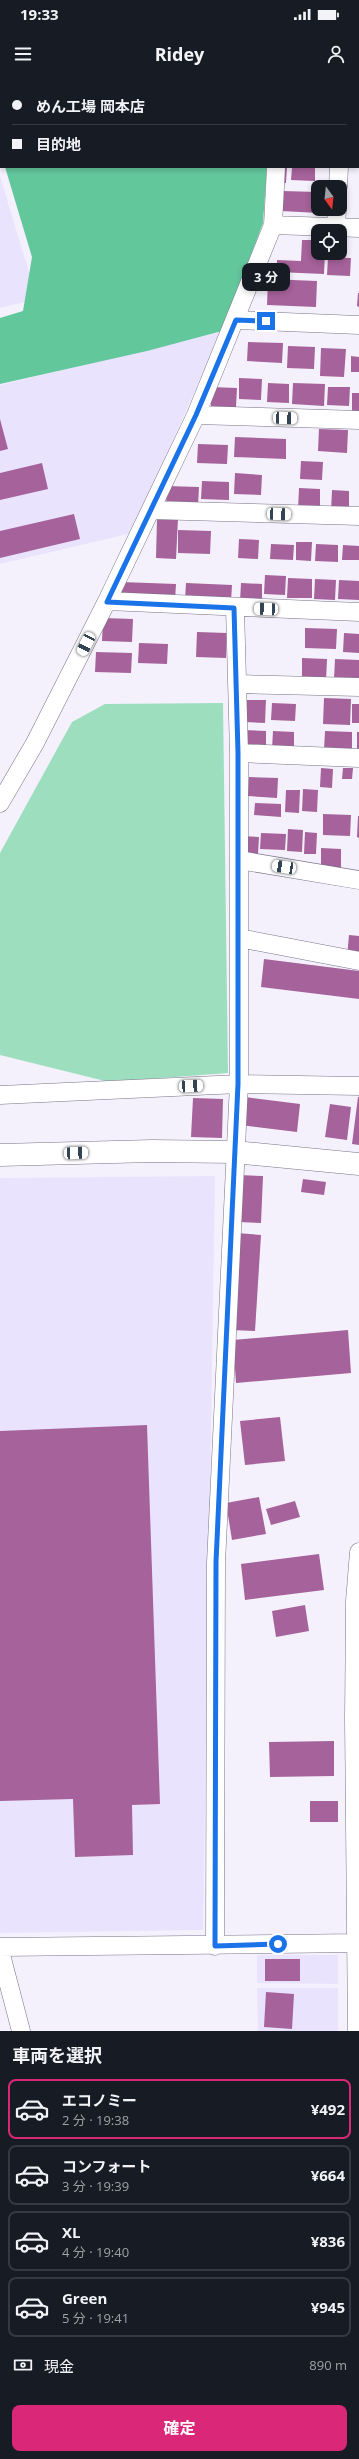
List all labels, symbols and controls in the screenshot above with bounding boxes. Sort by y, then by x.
text: 19:33 [20,4,59,24]
text: Ridey [155,42,204,66]
icon: menu [12,43,34,65]
icon: person [325,43,347,65]
text: めん工場 岡本店 [36,96,145,116]
text: 目的地 [36,134,81,154]
north arrow [311,180,347,216]
map controls [311,180,347,260]
button: locate [311,224,347,260]
callout: 3 分 [242,263,290,291]
text: 3 分 [254,268,278,286]
route end [257,312,275,330]
car [273,412,297,424]
car [267,508,291,520]
car [254,603,278,615]
car [75,631,97,657]
car [271,859,297,875]
car [179,1079,203,1093]
car [64,1147,88,1159]
route start [269,1935,287,1953]
text: 車両を選択 [12,2043,102,2067]
text: エコノミー [62,2090,137,2110]
icon: car [14,2091,50,2127]
text: ¥492 [311,2099,345,2119]
text: 2 分 · 19:38 [62,2111,129,2129]
text: コンフォート [62,2156,152,2176]
icon: car [14,2157,50,2193]
text: ¥664 [311,2165,345,2185]
text: 3 分 · 19:39 [62,2177,129,2195]
text: XL [62,2222,80,2242]
icon: car [14,2223,50,2259]
text: ¥836 [311,2231,345,2251]
text: 4 分 · 19:40 [62,2243,129,2261]
text: Green [62,2288,107,2308]
icon: car [14,2289,50,2325]
text: ¥945 [311,2297,345,2317]
text: 5 分 · 19:41 [62,2309,129,2327]
icon: cash [12,2354,34,2376]
text: 現金 [44,2356,74,2376]
text: 890 m [309,2356,347,2374]
button: 確定 [12,2405,347,2451]

